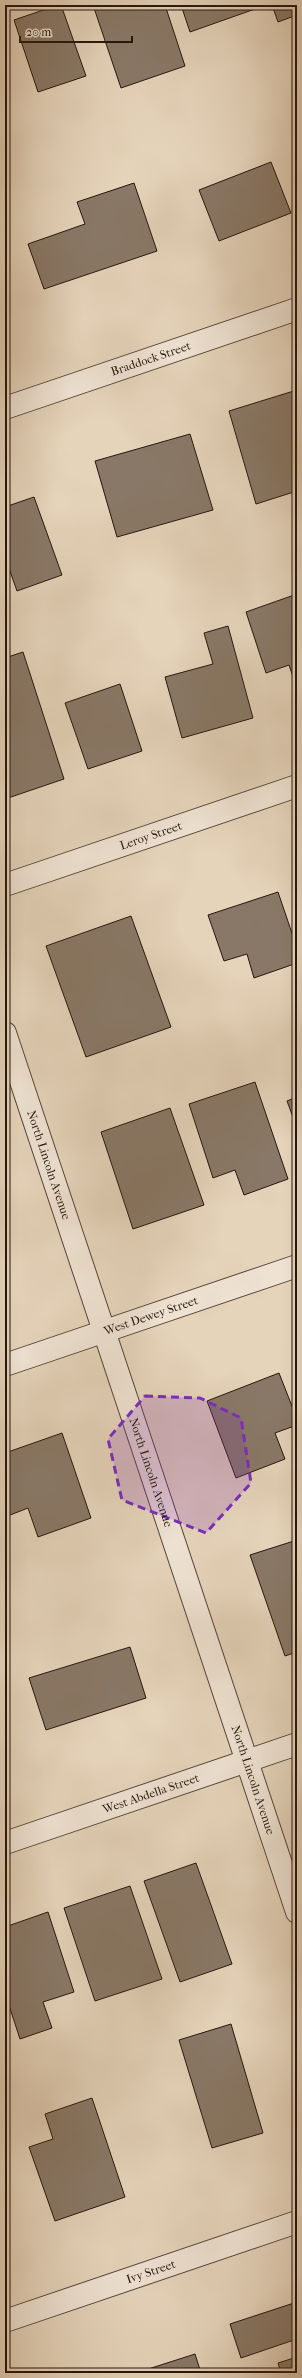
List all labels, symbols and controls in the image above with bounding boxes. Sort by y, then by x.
scale bar [20,18,132,44]
text: 20 m [26,25,51,39]
street label: Braddock Street [109,338,193,379]
street label: Leroy Street [118,818,184,853]
street label: North Lincoln Avenue [24,1108,73,1221]
street label: West Dewey Street [101,1293,200,1338]
street label: North Lincoln Avenue [126,1416,176,1529]
street label: North Lincoln Avenue [228,1723,278,1836]
street label: West Abdella Street [100,1770,202,1817]
street label: Ivy Street [124,2256,178,2286]

